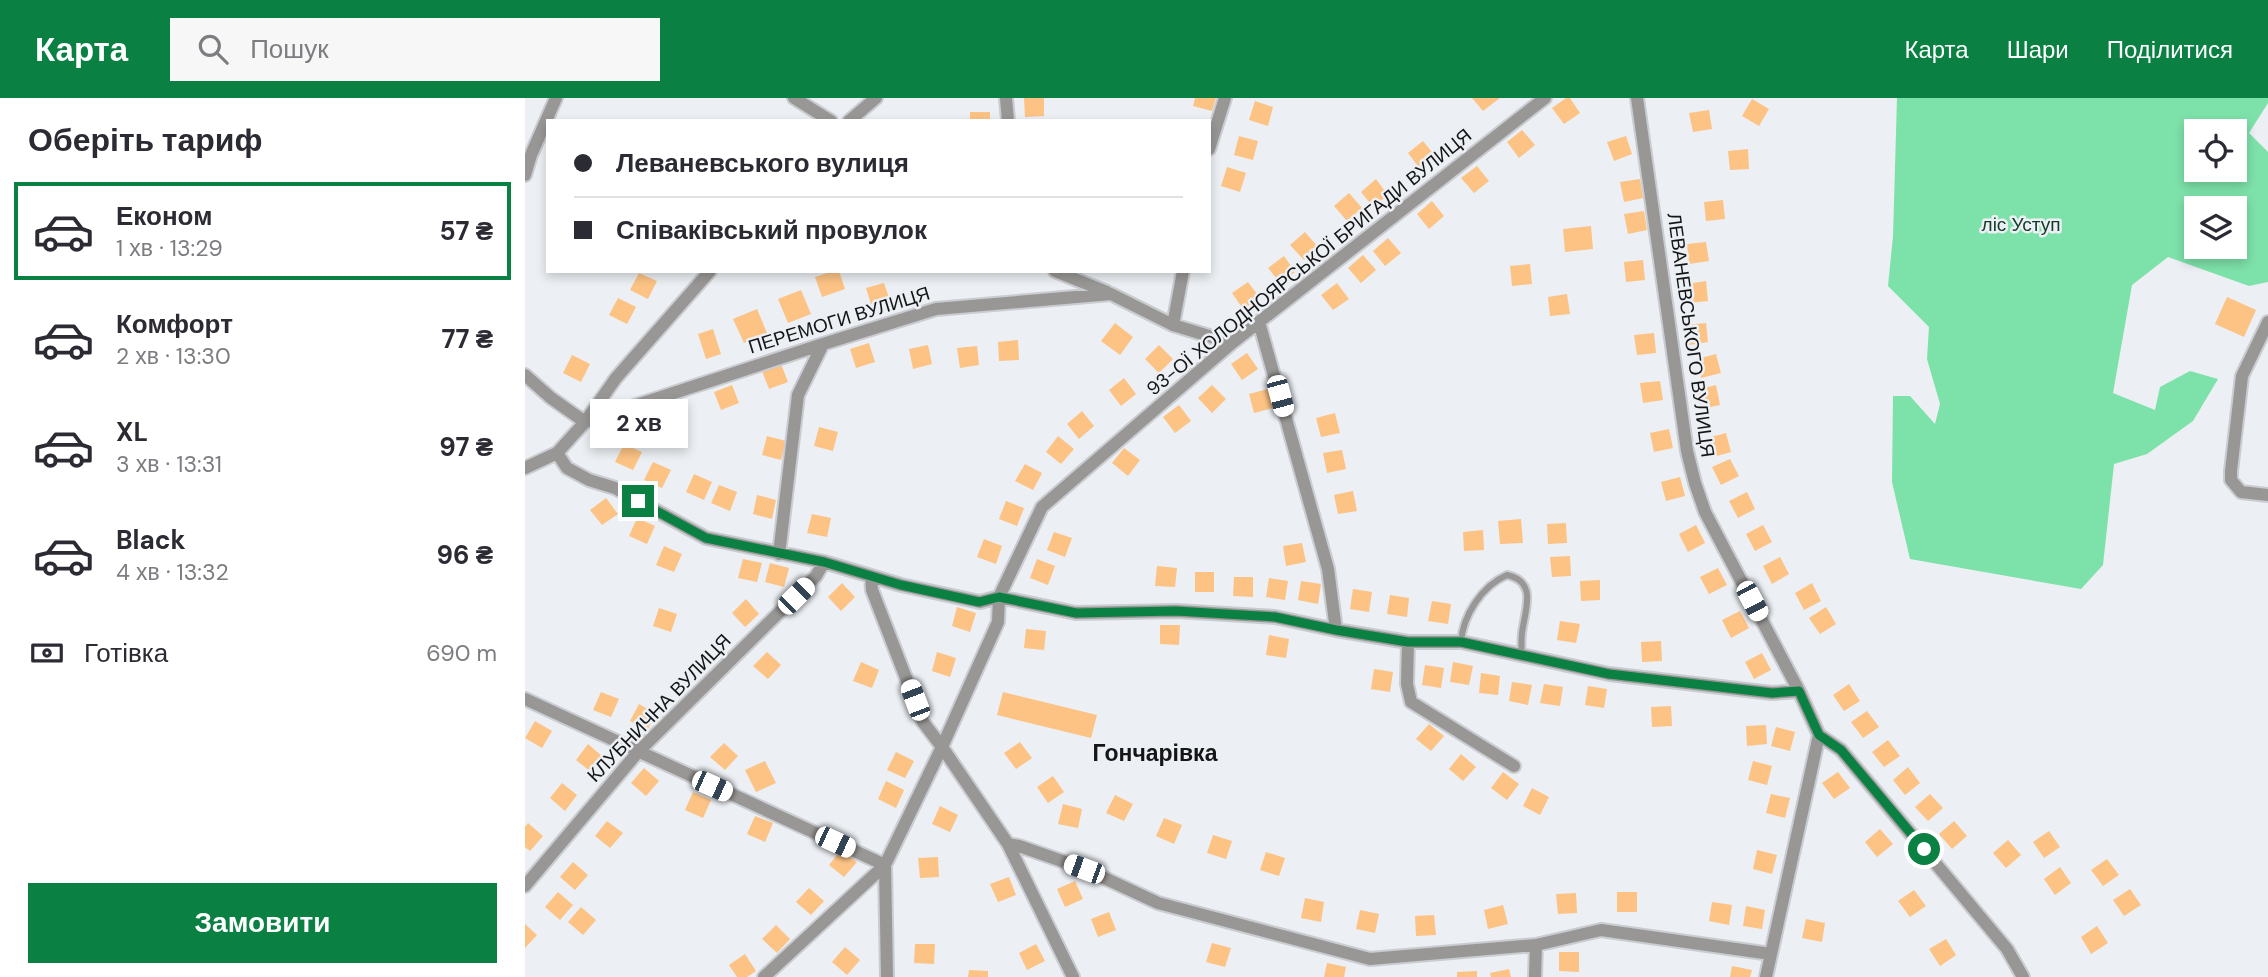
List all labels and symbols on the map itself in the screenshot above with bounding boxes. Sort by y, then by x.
street label: 93-ОЇ ХОЛОДНОЯРСЬКОЇ БРИГАДИ ВУЛИЦЯ [1141,123,1477,401]
street label: ЛЕВАНЕВСЬКОГО ВУЛИЦЯ [1661,211,1721,459]
park label: ліс Уступ [1982,212,2060,237]
street label: ПЕРЕМОГИ ВУЛИЦЯ [745,280,933,360]
car [1265,373,1296,419]
callout: 2 хв [589,400,687,448]
route end [622,485,654,517]
car [774,574,819,618]
car [1733,578,1772,624]
street label: КЛУБНИЧНА ВУЛИЦЯ [582,628,736,788]
car [898,677,933,723]
district label: Гончарівка [1093,738,1218,768]
car [689,768,736,804]
car [812,824,859,860]
route start [1908,833,1940,865]
car [1061,852,1108,886]

